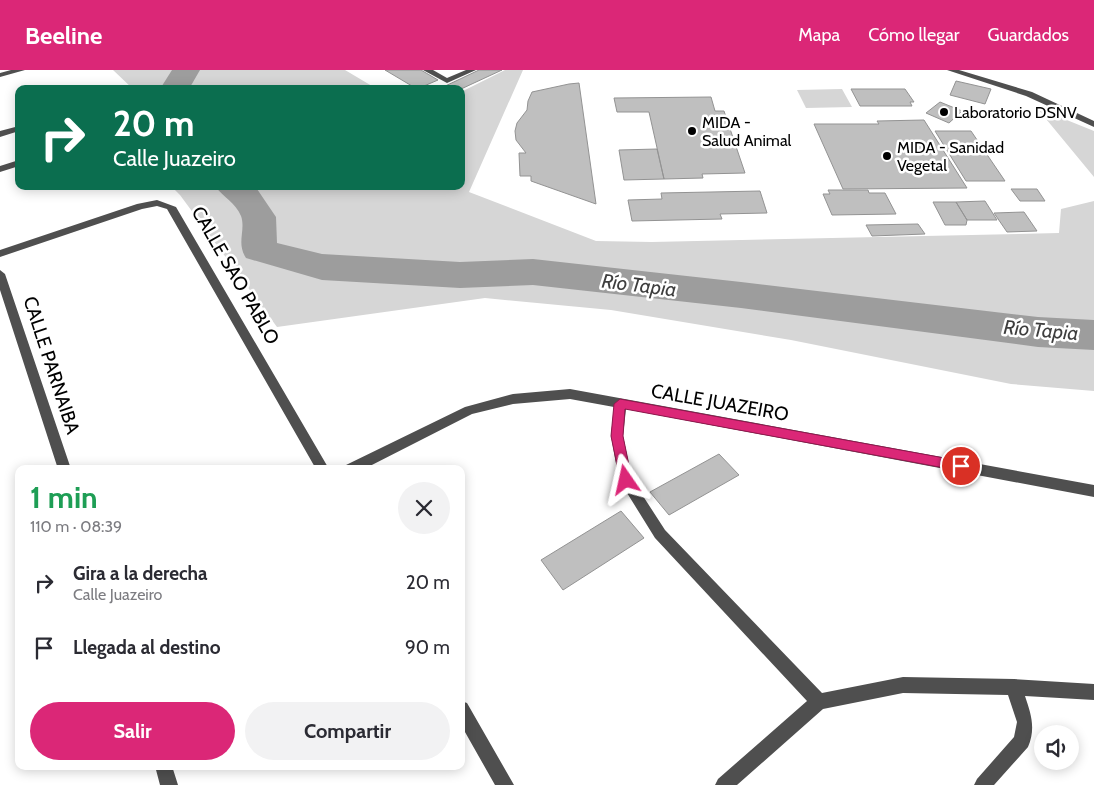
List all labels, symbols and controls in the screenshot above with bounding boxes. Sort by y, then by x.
text: Beeline [25,21,102,50]
text: Mapa [798,24,840,46]
text: Cómo llegar [868,24,960,46]
text: Guardados [988,24,1069,46]
text: 20 m [113,102,195,145]
place label: Laboratorio DSNV [954,103,1077,122]
icon: right [30,105,95,170]
marker: Laboratorio DSNV [938,106,950,118]
place label: MIDA - Salud Animal [702,113,792,150]
marker: MIDA - Salud Animal [686,125,698,137]
place label: MIDA - Sanidad Vegetal [897,138,1004,175]
text: Calle Juazeiro [113,145,236,172]
marker: MIDA - Sanidad Vegetal [881,150,893,162]
street label: CALLE SAO PABLO [187,202,284,348]
water label: Río Tapia [600,269,678,301]
street label: CALLE PARNAIBA [18,293,85,437]
water label: Río Tapia [1003,315,1079,345]
street label: CALLE JUAZEIRO [649,379,790,426]
pin [940,445,982,487]
icon: arrive [947,452,975,480]
position arrow [599,453,651,505]
text: 1 min [30,479,98,516]
button: close [398,482,450,534]
text: 110 m · 08:39 [30,517,122,536]
text: Gira a la derecha [73,562,208,585]
icon: right [30,569,58,597]
text: 20 m [406,571,450,594]
text: Calle Juazeiro [73,585,162,604]
icon: arrive [30,634,58,662]
text: Llegada al destino [73,636,220,659]
text: 90 m [405,636,450,659]
button: Salir [30,702,235,760]
button: Compartir [245,702,450,760]
map controls [1034,725,1079,770]
button: sound [1034,725,1079,770]

